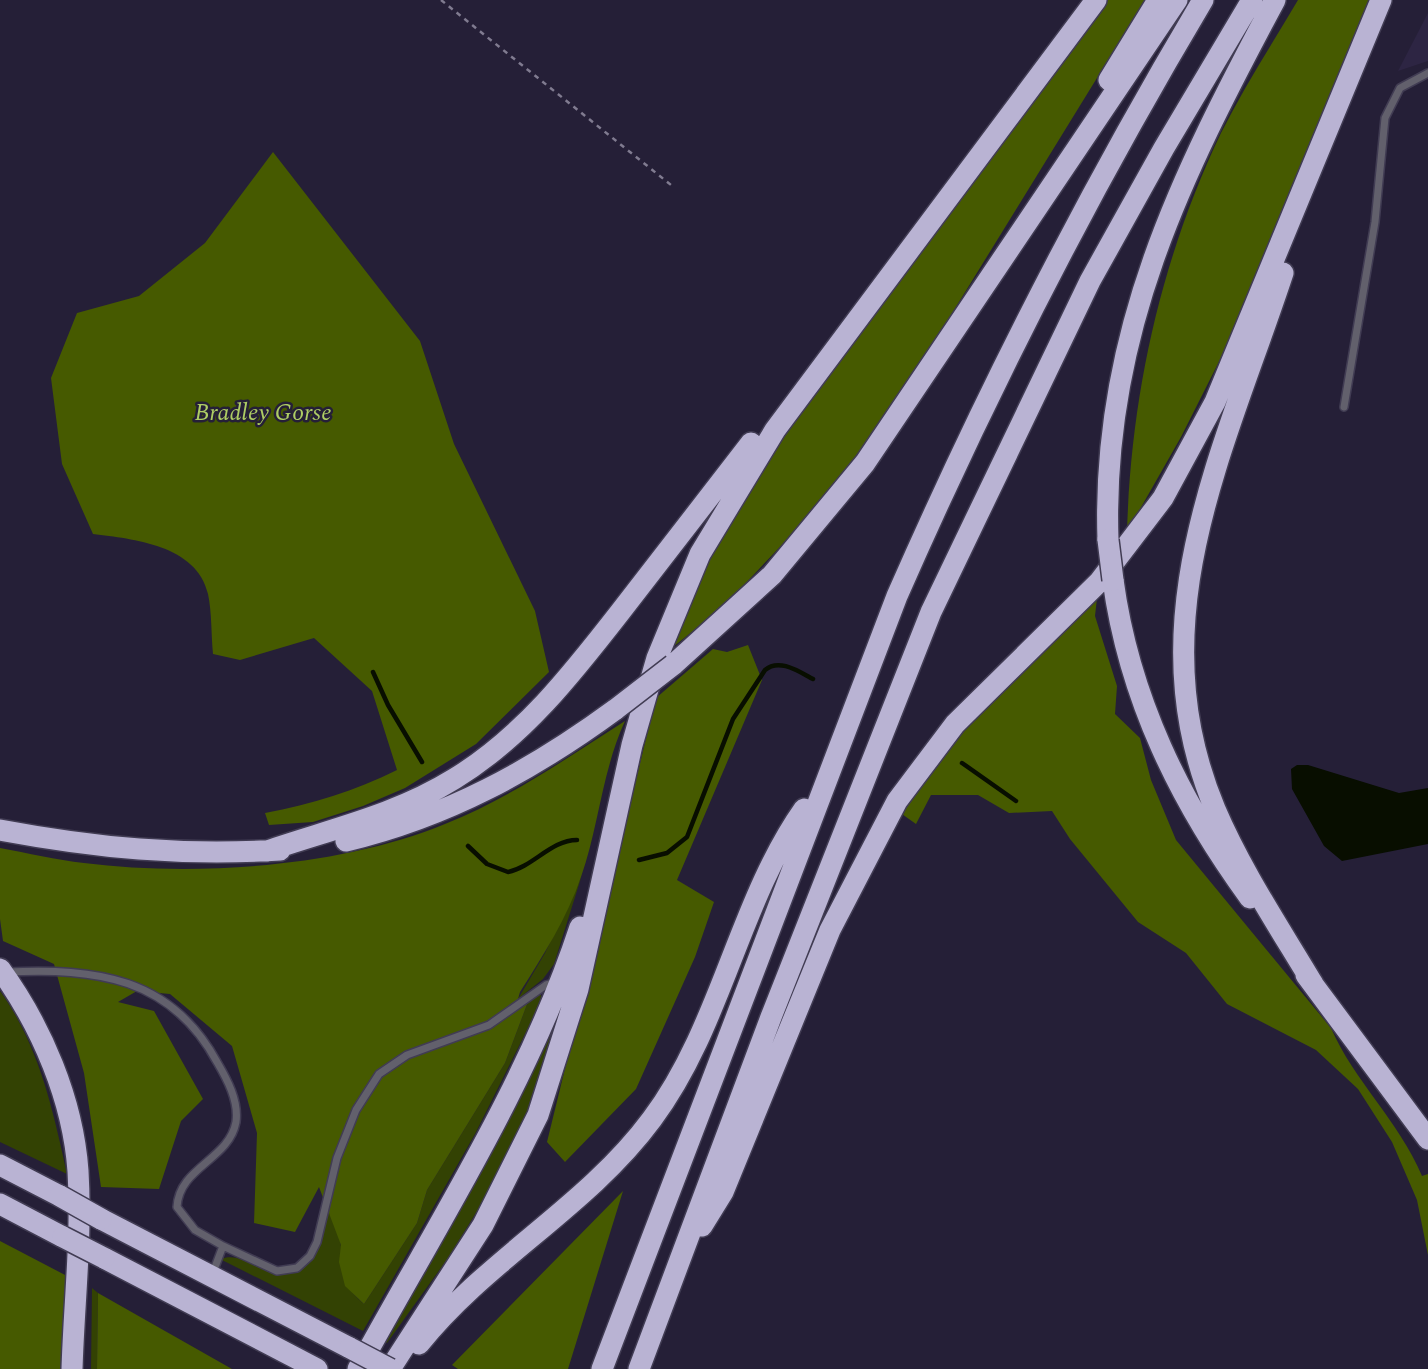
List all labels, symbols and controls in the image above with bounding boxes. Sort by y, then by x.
park label: Bradley Gorse [194,395,332,431]

